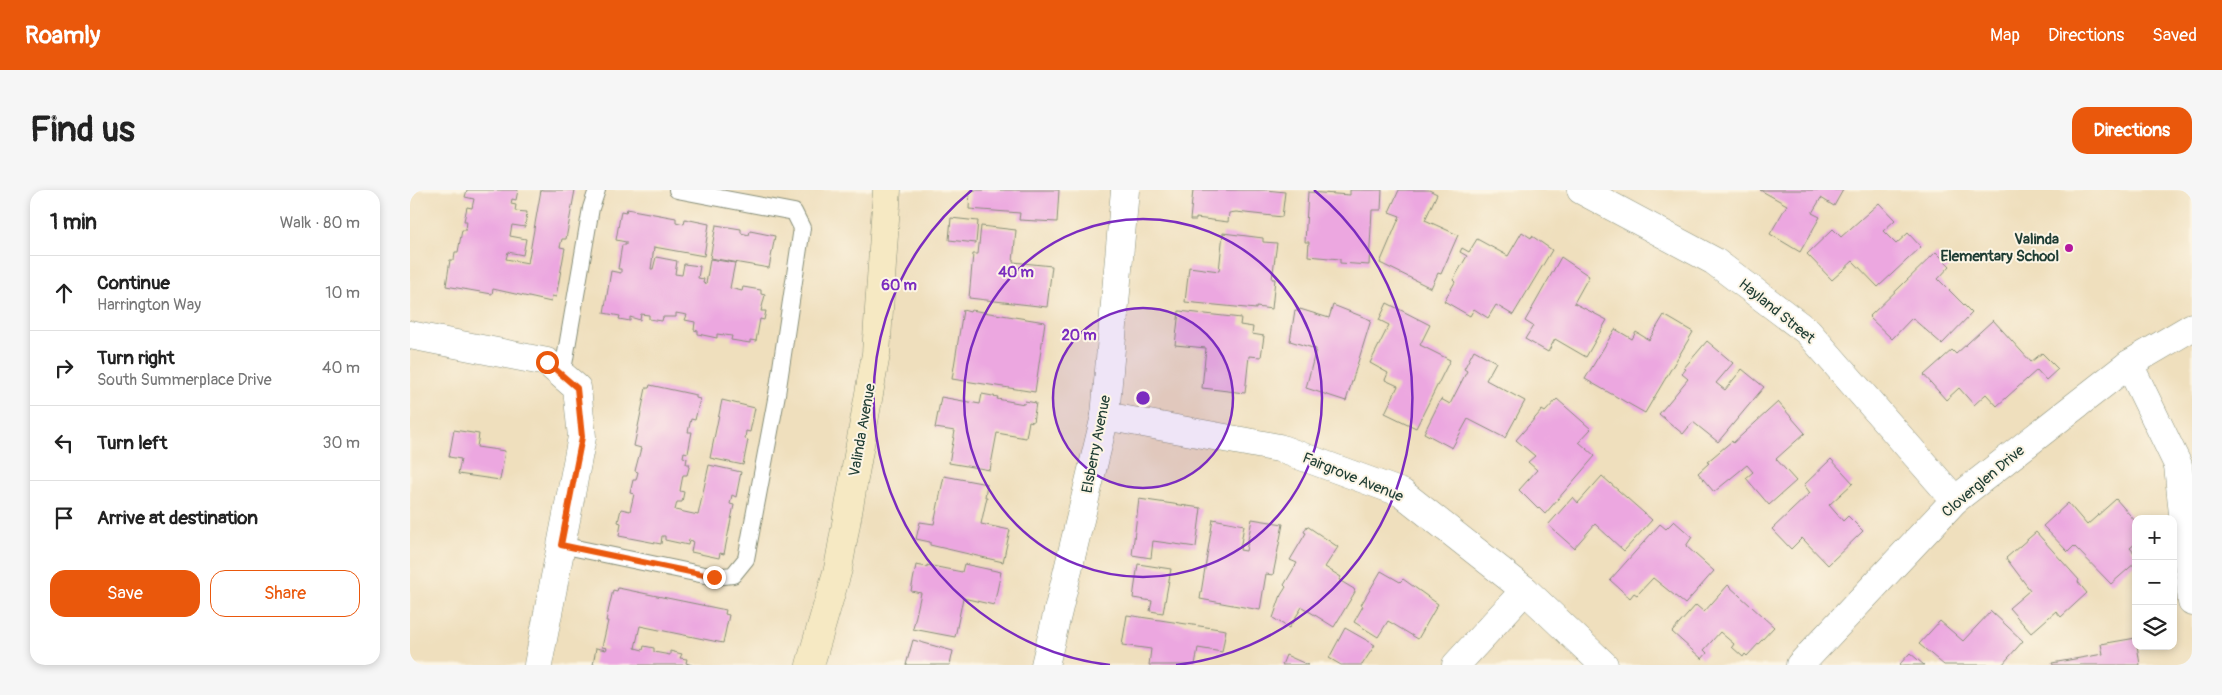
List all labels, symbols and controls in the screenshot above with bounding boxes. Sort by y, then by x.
text: Roamly [25,21,100,50]
text: Map [1990,24,2020,47]
text: Directions [2048,24,2124,47]
text: Saved [2152,24,2197,47]
button: Directions [2072,107,2192,154]
text: Find us [30,108,135,152]
text: 1 min [50,209,97,236]
text: Walk · 80 m [280,213,360,233]
place label: Valinda Elementary School [1941,230,2059,266]
marker: Valinda Elementary School [2063,242,2075,254]
text: 40 m [998,263,1034,282]
text: Continue [97,271,170,295]
street label: Hayland Street [1735,275,1819,349]
text: 60 m [881,276,917,295]
icon: ahead [50,279,78,307]
text: 10 m [325,283,360,303]
text: Harrington Way [97,295,201,315]
text: 20 m [1061,326,1097,345]
text: Turn right [97,346,175,370]
route start [536,351,559,374]
icon: right [50,354,78,382]
text: 40 m [322,358,360,378]
text: South Summerplace Drive [97,370,272,390]
street label: Valinda Avenue [845,381,880,478]
centre of rings [1134,389,1152,407]
street label: Elsberry Avenue [1078,393,1115,495]
icon: left [50,429,78,457]
text: Turn left [97,431,167,455]
text: 30 m [322,433,360,453]
street label: Cloverglen Drive [1938,441,2029,522]
street label: Fairgrove Avenue [1300,449,1407,507]
icon: arrive [50,504,78,532]
text: Arrive at destination [97,506,258,530]
map controls [2132,515,2177,650]
button: + [2132,515,2177,560]
button: − [2132,560,2177,605]
route end [703,566,726,589]
button: Save [50,570,200,617]
button: Share [210,570,360,617]
button: layers [2132,605,2177,650]

